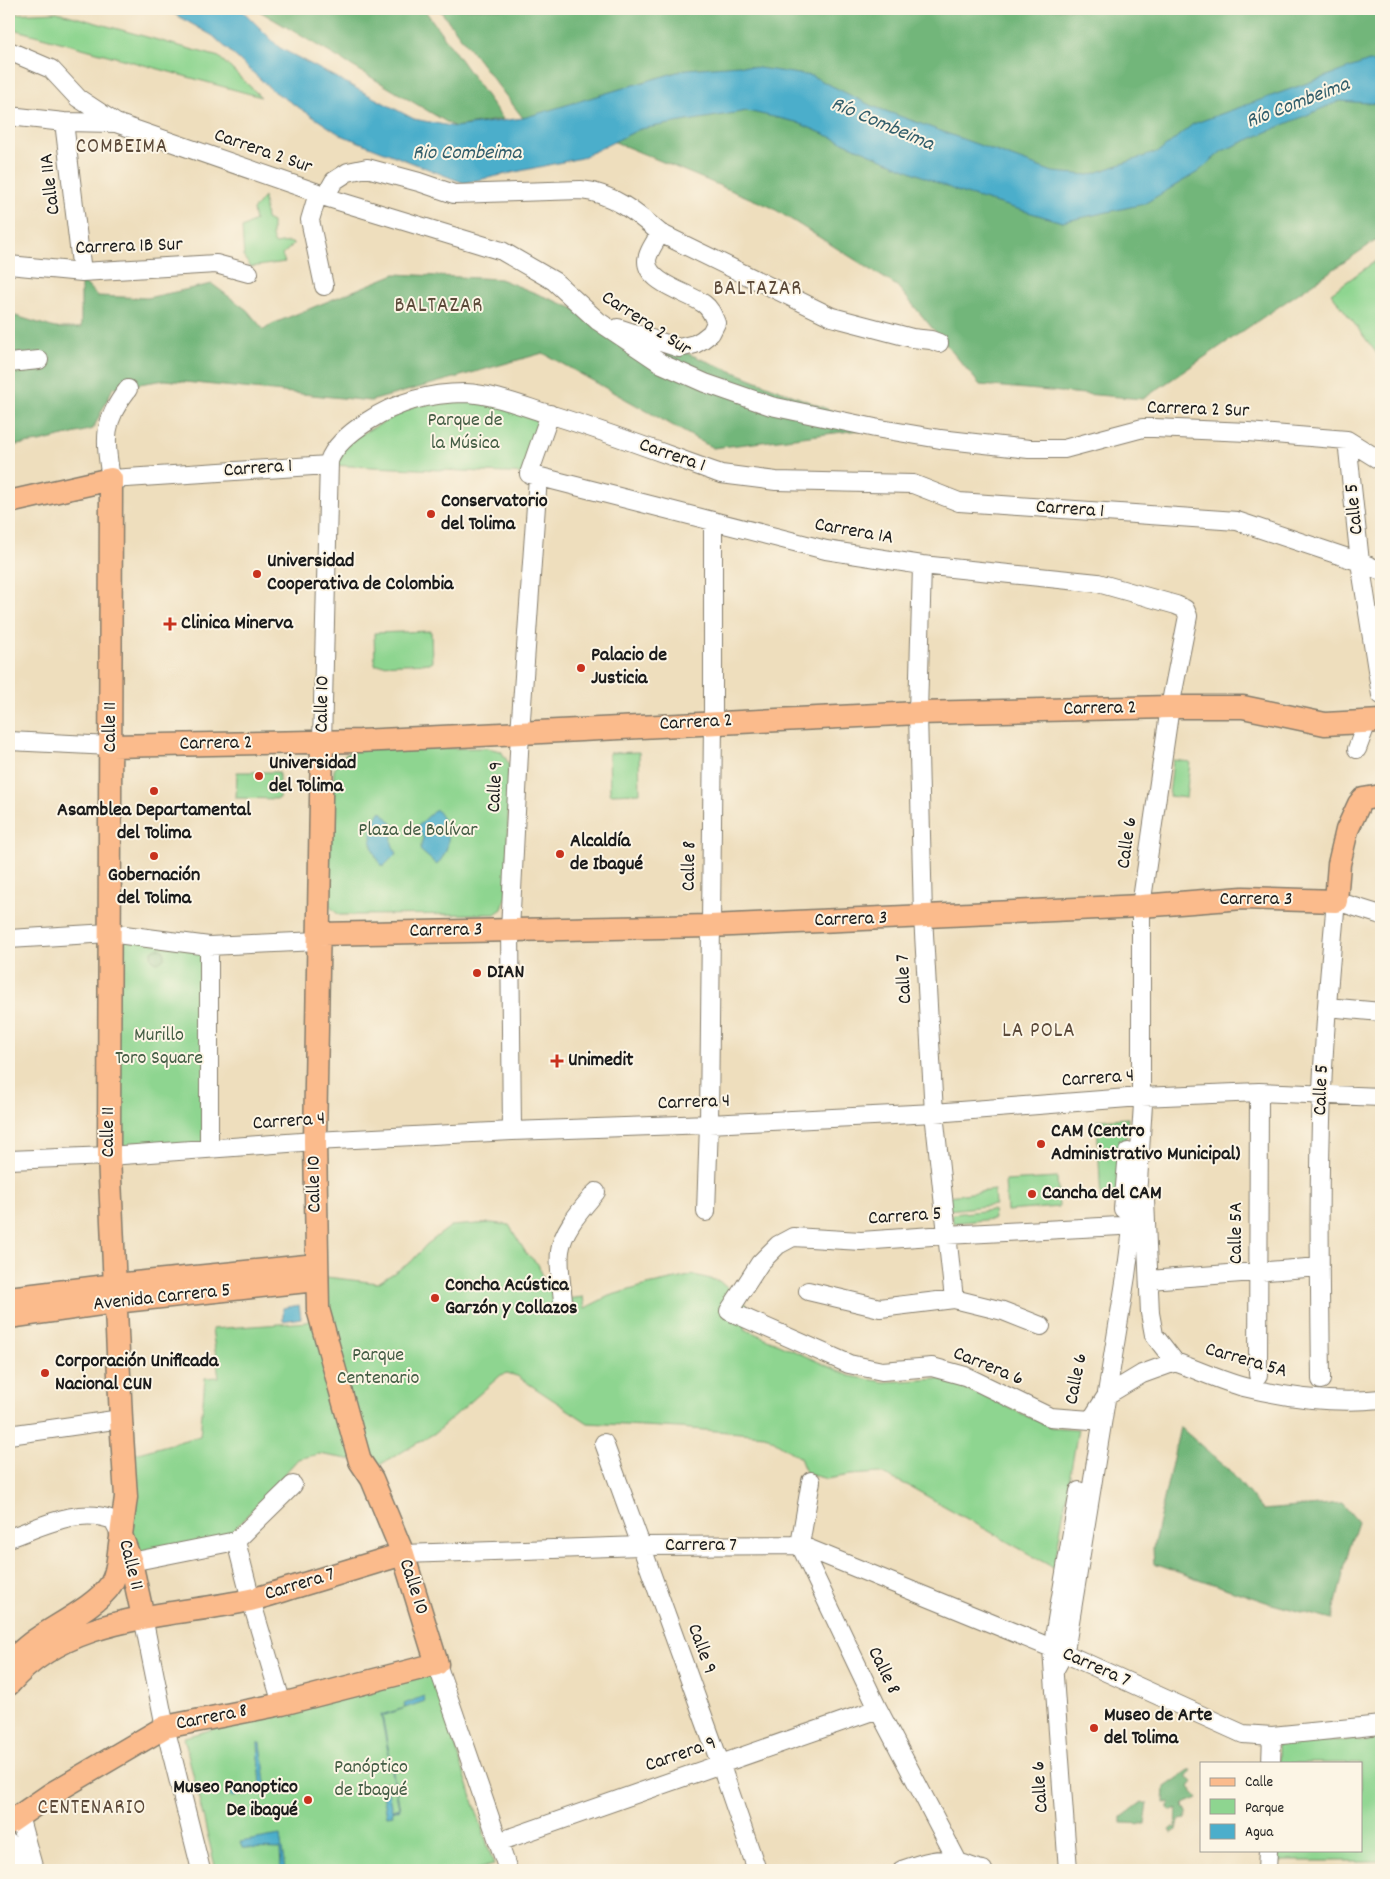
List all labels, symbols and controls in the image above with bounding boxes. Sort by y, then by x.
water label: Río Combeima [1242,70,1355,138]
water label: Río Combeima [826,90,939,161]
street label: Carrera 2 Sur [210,122,317,182]
district label: COMBEIMA [76,133,168,163]
water label: Rio Combeima [413,139,523,169]
street label: Calle 11A [33,152,69,216]
street label: Carrera 1B Sur [75,231,184,263]
district label: BALTAZAR [714,275,802,305]
street label: Carrera 2 Sur [595,284,697,364]
district label: BALTAZAR [395,292,483,322]
street label: Carrera 2 Sur [1146,394,1250,426]
park label: Parque de la Música [428,407,503,458]
street label: Carrera 1 [635,432,709,480]
street label: Carrera 1 [223,453,293,485]
street label: Calle 5 [1338,482,1372,536]
place label: Conservatorio del Tolima [441,488,548,539]
street label: Carrera 1 [1035,494,1105,526]
marker: Conservatorio del Tolima [425,508,437,520]
street label: Carrera 1A [812,511,896,553]
place label: Universidad Cooperativa de Colombia [267,548,454,599]
marker: Universidad Cooperativa de Colombia [251,568,263,580]
place label: Clinica Minerva [181,610,293,638]
marker: Clinica Minerva [163,617,177,631]
place label: Palacio de Justicia [591,642,667,693]
marker: Palacio de Justicia [575,662,587,674]
street label: Calle 10 [309,675,337,733]
street label: Carrera 2 [1063,694,1137,724]
street label: Calle 11 [97,702,125,752]
street label: Carrera 2 [659,707,733,739]
street label: Carrera 2 [179,729,253,759]
place label: Universidad del Tolima [269,750,356,801]
street label: Calle 9 [481,761,511,813]
marker: Universidad del Tolima [253,770,265,782]
marker: Asamblea Departamental del Tolima [148,785,160,797]
place label: Asamblea Departamental del Tolima [57,797,251,848]
street label: Calle 6 [1111,815,1145,871]
park label: Plaza de Bolívar [358,817,478,845]
place label: Alcaldía de Ibagué [570,828,643,879]
street label: Calle 8 [676,841,704,891]
marker: Alcaldía de Ibagué [554,848,566,860]
marker: Gobernación del Tolima [148,850,160,862]
place label: Gobernación del Tolima [108,862,200,913]
street label: Carrera 3 [1219,886,1293,914]
street label: Carrera 3 [814,905,888,935]
street label: Carrera 3 [409,916,483,946]
street label: Calle 7 [890,953,920,1005]
place label: DIAN [487,959,524,987]
marker: DIAN [471,967,483,979]
district label: LA POLA [1002,1017,1076,1047]
park label: Murillo Toro Square [115,1022,203,1073]
place label: Unimedit [568,1047,634,1075]
marker: Unimedit [550,1054,564,1068]
street label: Carrera 4 [1061,1063,1135,1095]
street label: Calle 5 [1307,1064,1337,1116]
street label: Carrera 4 [657,1088,731,1118]
street label: Carrera 4 [252,1106,326,1138]
street label: Calle 11 [95,1107,123,1157]
place label: CAM (Centro Administrativo Municipal) [1051,1118,1240,1169]
marker: CAM (Centro Administrativo Municipal) [1035,1138,1047,1150]
street label: Calle 10 [301,1155,329,1213]
place label: Cancha del CAM [1042,1180,1162,1208]
marker: Cancha del CAM [1026,1188,1038,1200]
street label: Carrera 5 [867,1200,943,1234]
street label: Calle 5A [1223,1202,1251,1264]
place label: Concha Acústica Garzón y Collazos [445,1272,578,1323]
street label: Avenida Carrera 5 [92,1277,232,1319]
marker: Concha Acústica Garzón y Collazos [429,1292,441,1304]
street label: Carrera 5A [1202,1336,1291,1386]
street label: Carrera 6 [948,1340,1028,1394]
park label: Parque Centenario [337,1342,419,1393]
place label: Corporación Unificada Nacional CUN [55,1348,219,1399]
street label: Calle 6 [1058,1351,1096,1407]
marker: Corporación Unificada Nacional CUN [39,1367,51,1379]
street label: Carrera 7 [665,1532,737,1560]
street label: Calle 11 [110,1537,150,1593]
street label: Calle 10 [391,1555,435,1619]
street label: Carrera 7 [262,1561,338,1609]
street label: Calle 9 [679,1620,723,1678]
street label: Carrera 7 [1057,1641,1135,1695]
street label: Calle 8 [859,1642,907,1700]
street label: Carrera 8 [174,1697,250,1739]
place label: Museo de Arte del Tolima [1104,1702,1213,1753]
marker: Museo de Arte del Tolima [1088,1722,1100,1734]
street label: Carrera 9 [642,1730,720,1780]
park label: Panóptico de Ibagué [334,1754,408,1805]
street label: Calle 6 [1025,1760,1057,1814]
legend [1200,1762,1362,1852]
text: Calle [1245,1772,1274,1794]
place label: Museo Panoptico De ibagué [173,1774,298,1825]
district label: CENTENARIO [38,1794,146,1824]
marker: Museo Panoptico De ibagué [302,1794,314,1806]
text: Parque [1245,1798,1285,1820]
text: Agua [1245,1822,1274,1844]

